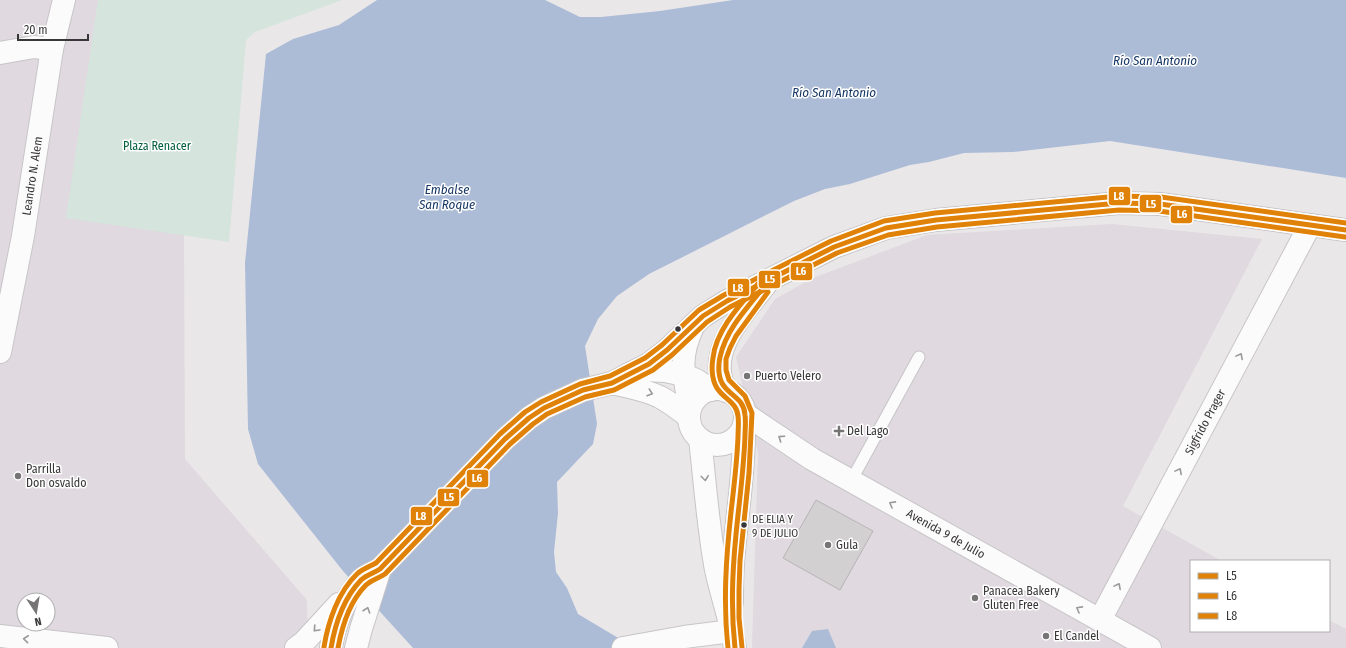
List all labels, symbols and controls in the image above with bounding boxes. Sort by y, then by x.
scale bar [18,16,88,42]
text: 20 m [24,23,48,37]
water label: Río San Antonio [1113,53,1197,68]
water label: Río San Antonio [792,85,876,100]
street label: Leandro N. Alem [19,135,45,216]
park label: Plaza Renacer [123,139,192,153]
water label: Embalse San Roque [418,182,475,212]
line badge: L8 [1108,186,1131,206]
text: L8 [1114,190,1125,203]
line badge: L5 [1139,194,1162,213]
text: L5 [1146,198,1157,211]
line badge: L6 [1170,205,1193,224]
text: L6 [1177,208,1188,221]
line badge: L6 [790,262,813,281]
text: L6 [796,265,807,278]
line badge: L5 [758,270,781,289]
text: L5 [765,273,776,286]
line badge: L8 [727,278,750,297]
text: L8 [733,282,744,295]
unlabelled marker [673,324,683,334]
one-way arrow [1236,353,1243,360]
place label: Puerto Velero [755,369,821,383]
marker: Puerto Velero [742,371,752,381]
street label: Sigfrido Prager [1182,386,1229,457]
one-way arrow [646,389,653,397]
place label: Del Lago [847,424,889,438]
marker: Del Lago [834,426,844,436]
one-way arrow [778,436,785,443]
place label: Parrilla Don osvaldo [26,462,86,490]
one-way arrow [1174,468,1182,475]
line badge: L6 [466,469,489,488]
marker: Parrilla Don osvaldo [13,471,23,481]
text: L6 [472,472,483,485]
one-way arrow [700,475,709,481]
line badge: L5 [437,488,460,507]
text: L5 [444,491,455,504]
one-way arrow [889,502,896,509]
line badge: L8 [410,506,433,526]
street label: Avenida 9 de Julio [904,506,988,561]
text: L8 [416,510,427,523]
place label: DE ELIA Y 9 DE JULIO [752,513,798,540]
marker: DE ELIA Y 9 DE JULIO [739,520,749,530]
place label: Gula [836,538,858,552]
marker: Gula [823,540,833,550]
legend [1190,560,1330,632]
text: L5 [1226,569,1237,583]
one-way arrow [1113,583,1121,590]
place label: Panacea Bakery Gluten Free [983,584,1060,612]
text: L6 [1226,589,1237,603]
north arrow [16,592,56,632]
marker: Panacea Bakery Gluten Free [970,593,980,603]
one-way arrow [1076,606,1083,613]
one-way arrow [362,607,371,614]
text: L8 [1226,609,1237,623]
text: N [33,614,43,628]
one-way arrow [313,624,321,632]
place label: El Candel [1054,629,1099,643]
marker: El Candel [1041,631,1051,641]
one-way arrow [23,635,29,644]

